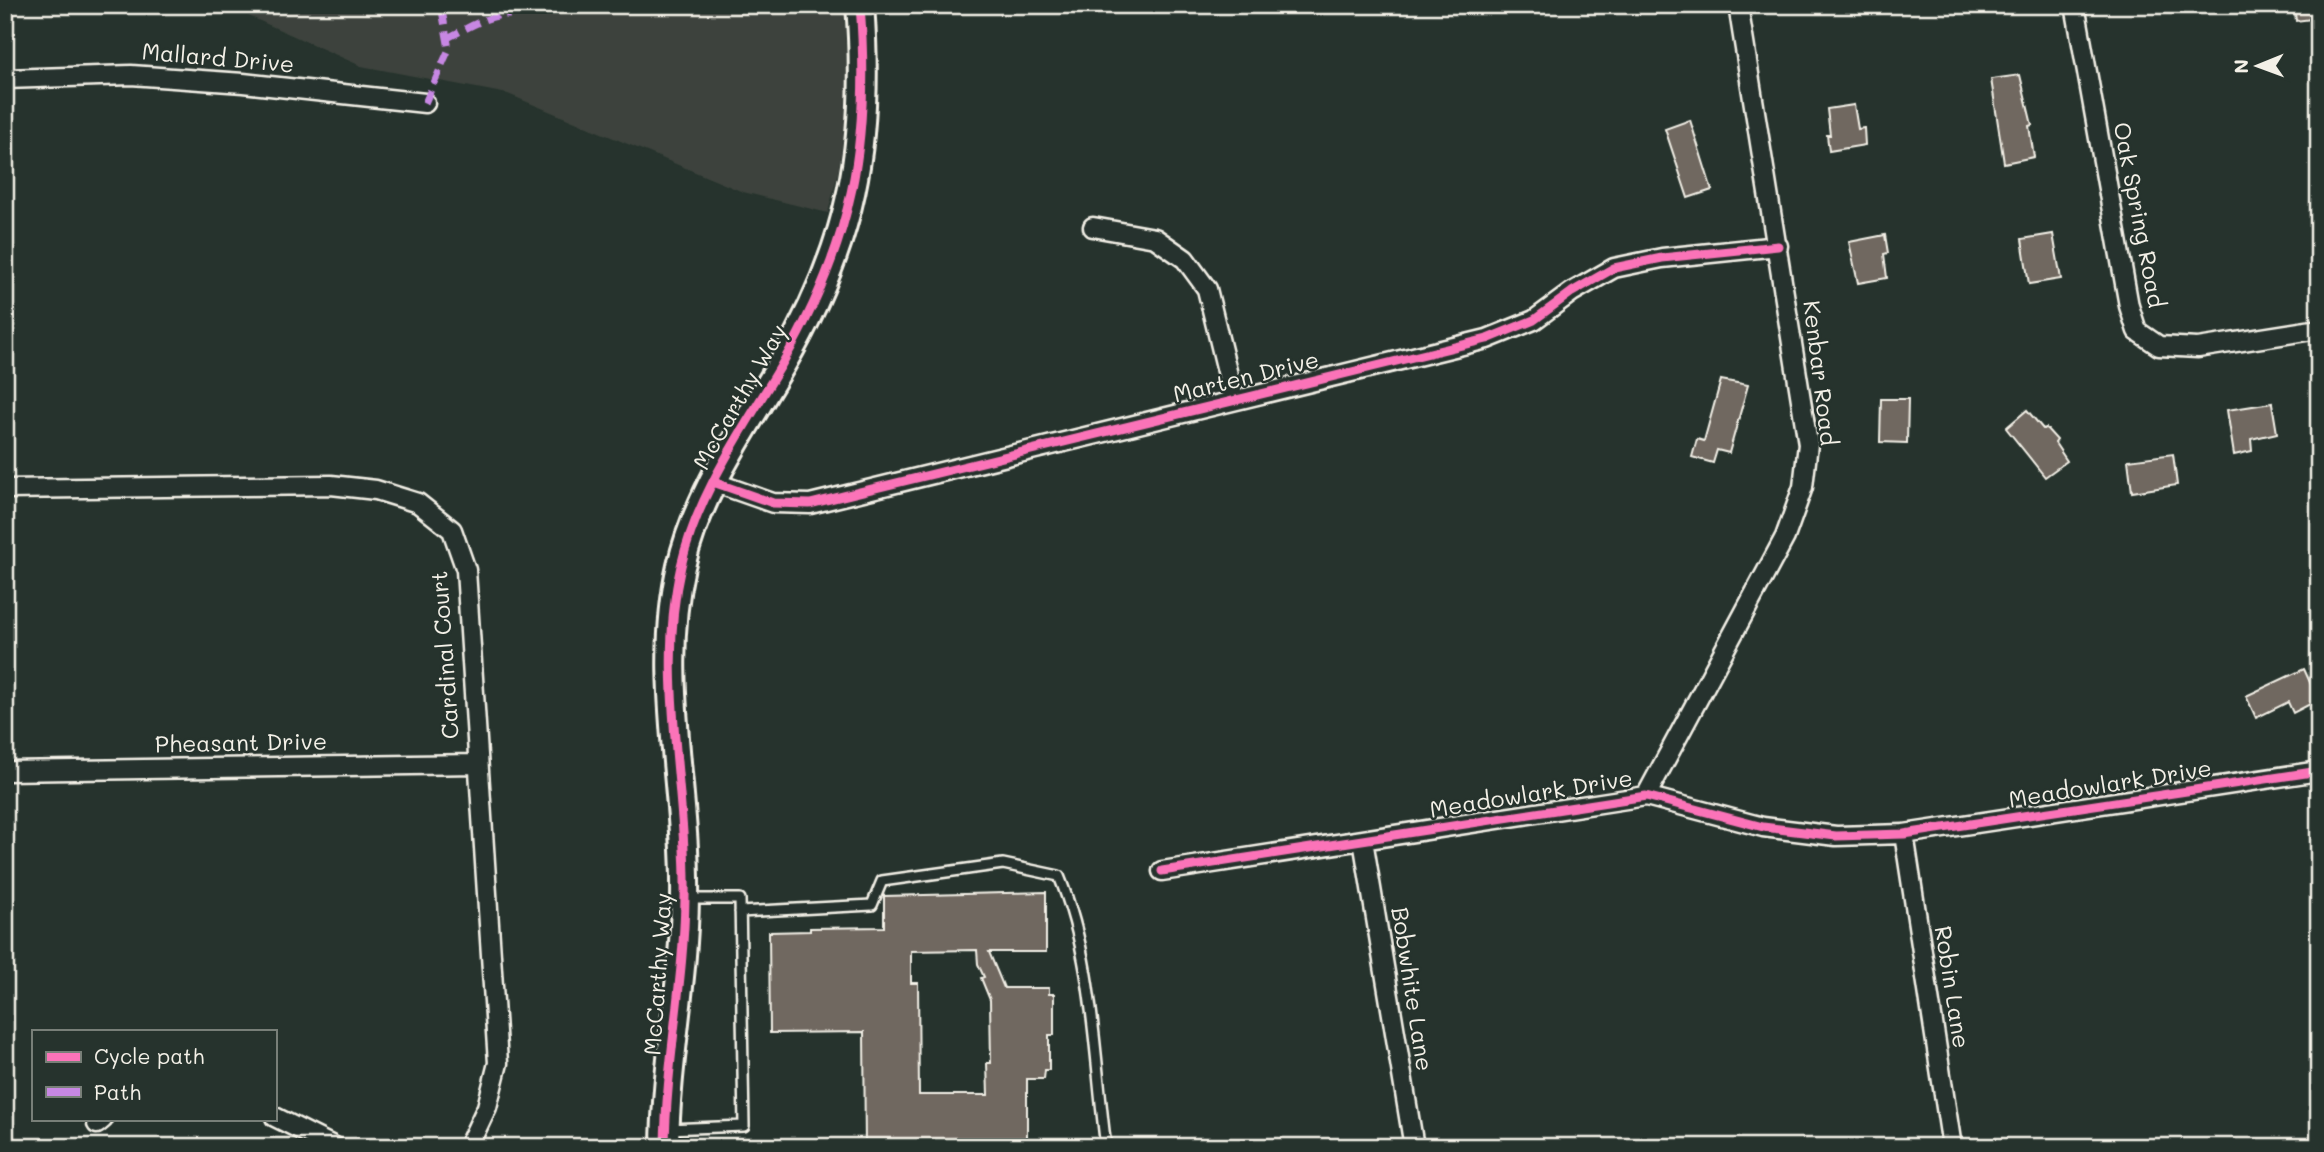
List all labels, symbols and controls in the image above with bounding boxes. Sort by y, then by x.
north arrow [2222,32,2292,102]
street label: Mallard Drive [141,35,296,79]
text: N [2228,59,2253,74]
street label: Oak Spring Road [2107,119,2173,310]
street label: Kenbar Road [1797,299,1845,447]
street label: McCarthy Way [685,318,793,475]
street label: Marten Drive [1170,343,1322,409]
street label: Cardinal Court [423,570,465,740]
street label: Pheasant Drive [155,726,327,758]
street label: Meadowlark Drive [2006,752,2213,814]
street label: Meadowlark Drive [1427,762,1634,824]
street label: McCarthy Way [636,892,678,1056]
street label: Bobwhite Lane [1385,905,1441,1073]
street label: Robin Lane [1929,923,1977,1050]
legend [32,1030,276,1120]
text: Cycle path [94,1042,204,1069]
text: Path [94,1078,141,1105]

